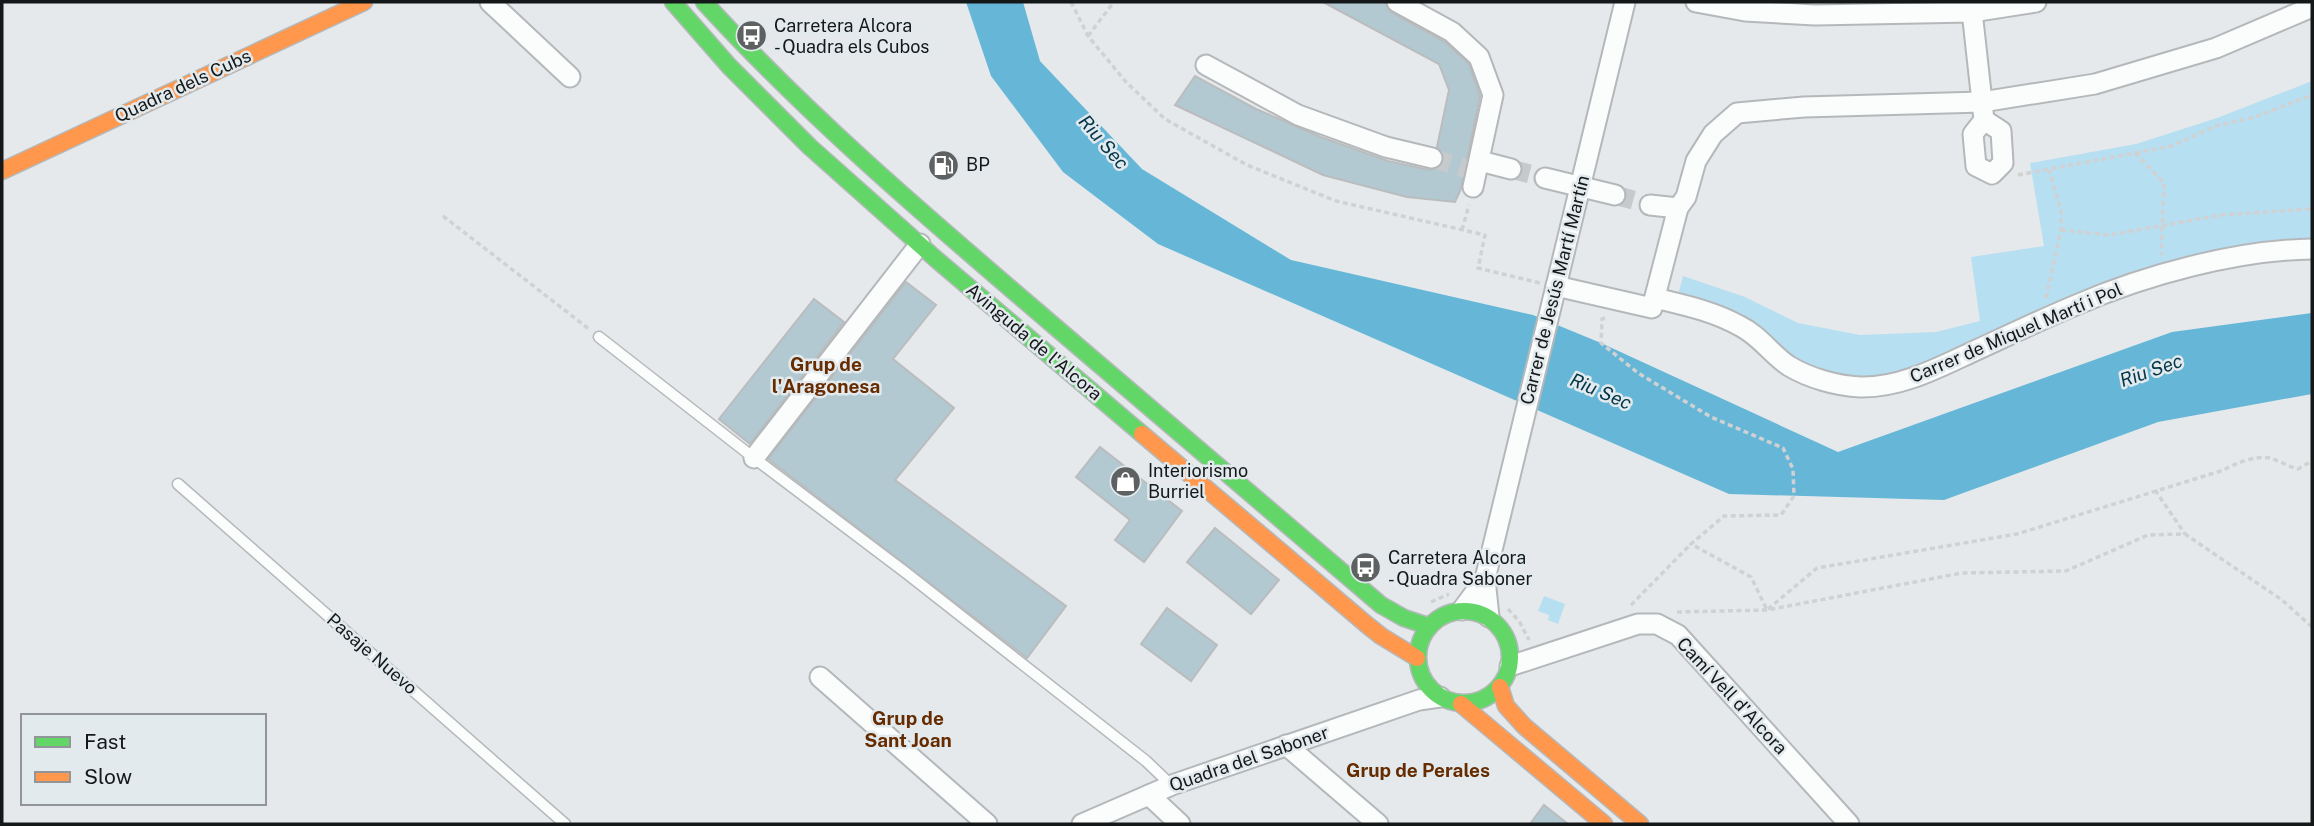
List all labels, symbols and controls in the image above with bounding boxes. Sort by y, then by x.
place label: Carretera Alcora - Quadra els Cubos [774,15,929,57]
bus stop icon: Carretera Alcora - Quadra els Cubos [734,19,768,53]
street label: Quadra dels Cubs [111,45,254,126]
water label: Riu Sec [1074,110,1134,174]
fuel station icon: BP [926,148,960,182]
place label: BP [966,154,990,175]
street label: Carrer de Jesús Martí Martín [1516,173,1593,407]
street label: Carrer de Miquel Martí i Pol [1907,278,2125,387]
street label: Avinguda de l'Alcora [962,279,1106,404]
water label: Riu Sec [2117,349,2185,391]
district label: Grup de l'Aragonesa [772,353,880,397]
water label: Riu Sec [1567,368,1635,414]
place label: Interiorismo Burriel [1148,460,1248,502]
shop icon: Interiorismo Burriel [1108,464,1142,498]
place label: Carretera Alcora - Quadra Saboner [1388,547,1532,589]
bus stop icon: Carretera Alcora - Quadra Saboner [1348,551,1382,585]
street label: Pasaje Nuevo [323,609,422,698]
street label: Camí Vell d'Alcora [1673,633,1792,758]
district label: Grup de Sant Joan [864,707,952,751]
legend [21,714,266,805]
street label: Quadra del Saboner [1167,721,1331,796]
text: Fast [84,729,126,754]
district label: Grup de Perales [1346,759,1490,781]
text: Slow [84,764,132,789]

